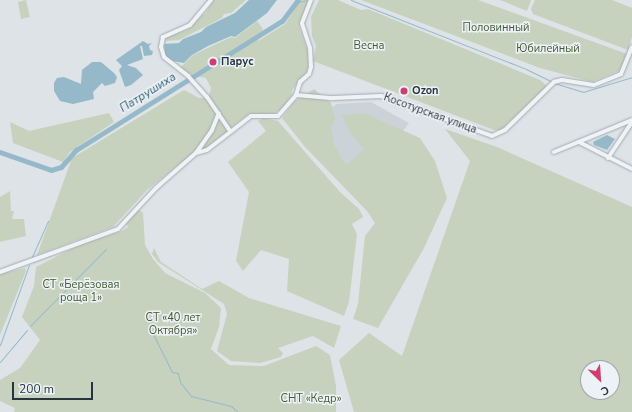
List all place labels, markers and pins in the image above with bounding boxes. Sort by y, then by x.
place label: Парус [221,55,253,69]
marker: Парус [208,57,218,67]
place label: Ozon [412,84,439,98]
marker: Ozon [399,86,409,96]

